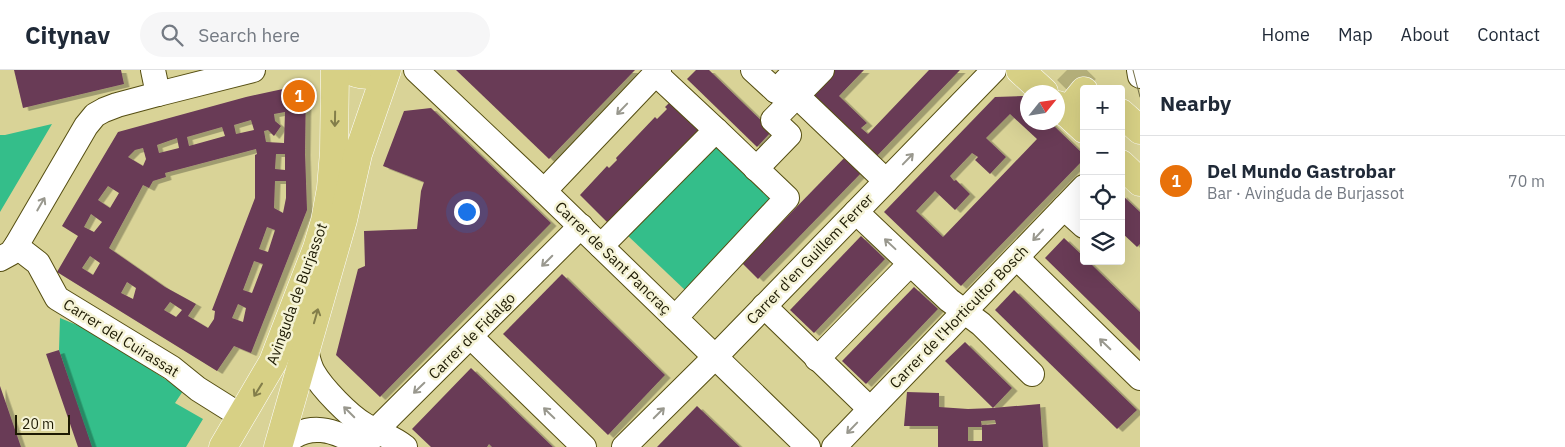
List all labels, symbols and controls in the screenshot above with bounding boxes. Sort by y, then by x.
search box [140,12,490,57]
text: Citynav [25,19,110,51]
icon: search [158,21,186,49]
text: Search here [198,23,300,47]
text: Home [1262,23,1310,46]
text: Map [1338,23,1373,46]
text: About [1401,23,1449,46]
text: Contact [1477,23,1540,46]
pin: 1 [283,77,315,115]
north arrow [1020,85,1065,130]
map controls [1080,85,1125,265]
button: + [1080,85,1125,130]
text: Nearby [1160,89,1231,117]
one-way arrow [616,103,628,115]
one-way arrow [330,110,340,126]
button: − [1080,130,1125,175]
one-way arrow [901,153,913,165]
text: Del Mundo Gastrobar [1207,159,1396,183]
text: 1 [1171,171,1181,191]
text: 70 m [1508,171,1545,191]
button: locate [1080,175,1125,220]
text: Bar · Avinguda de Burjassot [1207,183,1404,203]
street label: Carrer d'en Guillem Ferrer [742,189,877,328]
street label: Carrer de Sant Pancraç [551,197,676,318]
one-way arrow [36,198,46,212]
your location [454,199,480,225]
street label: Avinguda de Burjassot [262,220,331,367]
button: layers [1080,220,1125,265]
one-way arrow [1032,229,1044,242]
one-way arrow [883,238,896,250]
street label: Carrer de l'Horticultor Bosch [885,241,1032,392]
one-way arrow [540,255,553,267]
street label: Carrer de Fidalgo [424,288,519,383]
street label: Carrer del Cuirassat [60,294,183,381]
one-way arrow [312,309,321,325]
one-way arrow [1099,338,1111,350]
one-way arrow [252,382,262,396]
one-way arrow [413,382,425,394]
one-way arrow [653,406,665,419]
one-way arrow [344,407,356,419]
one-way arrow [543,407,555,419]
scale bar [15,412,70,435]
text: 20 m [22,415,54,433]
one-way arrow [847,421,859,433]

